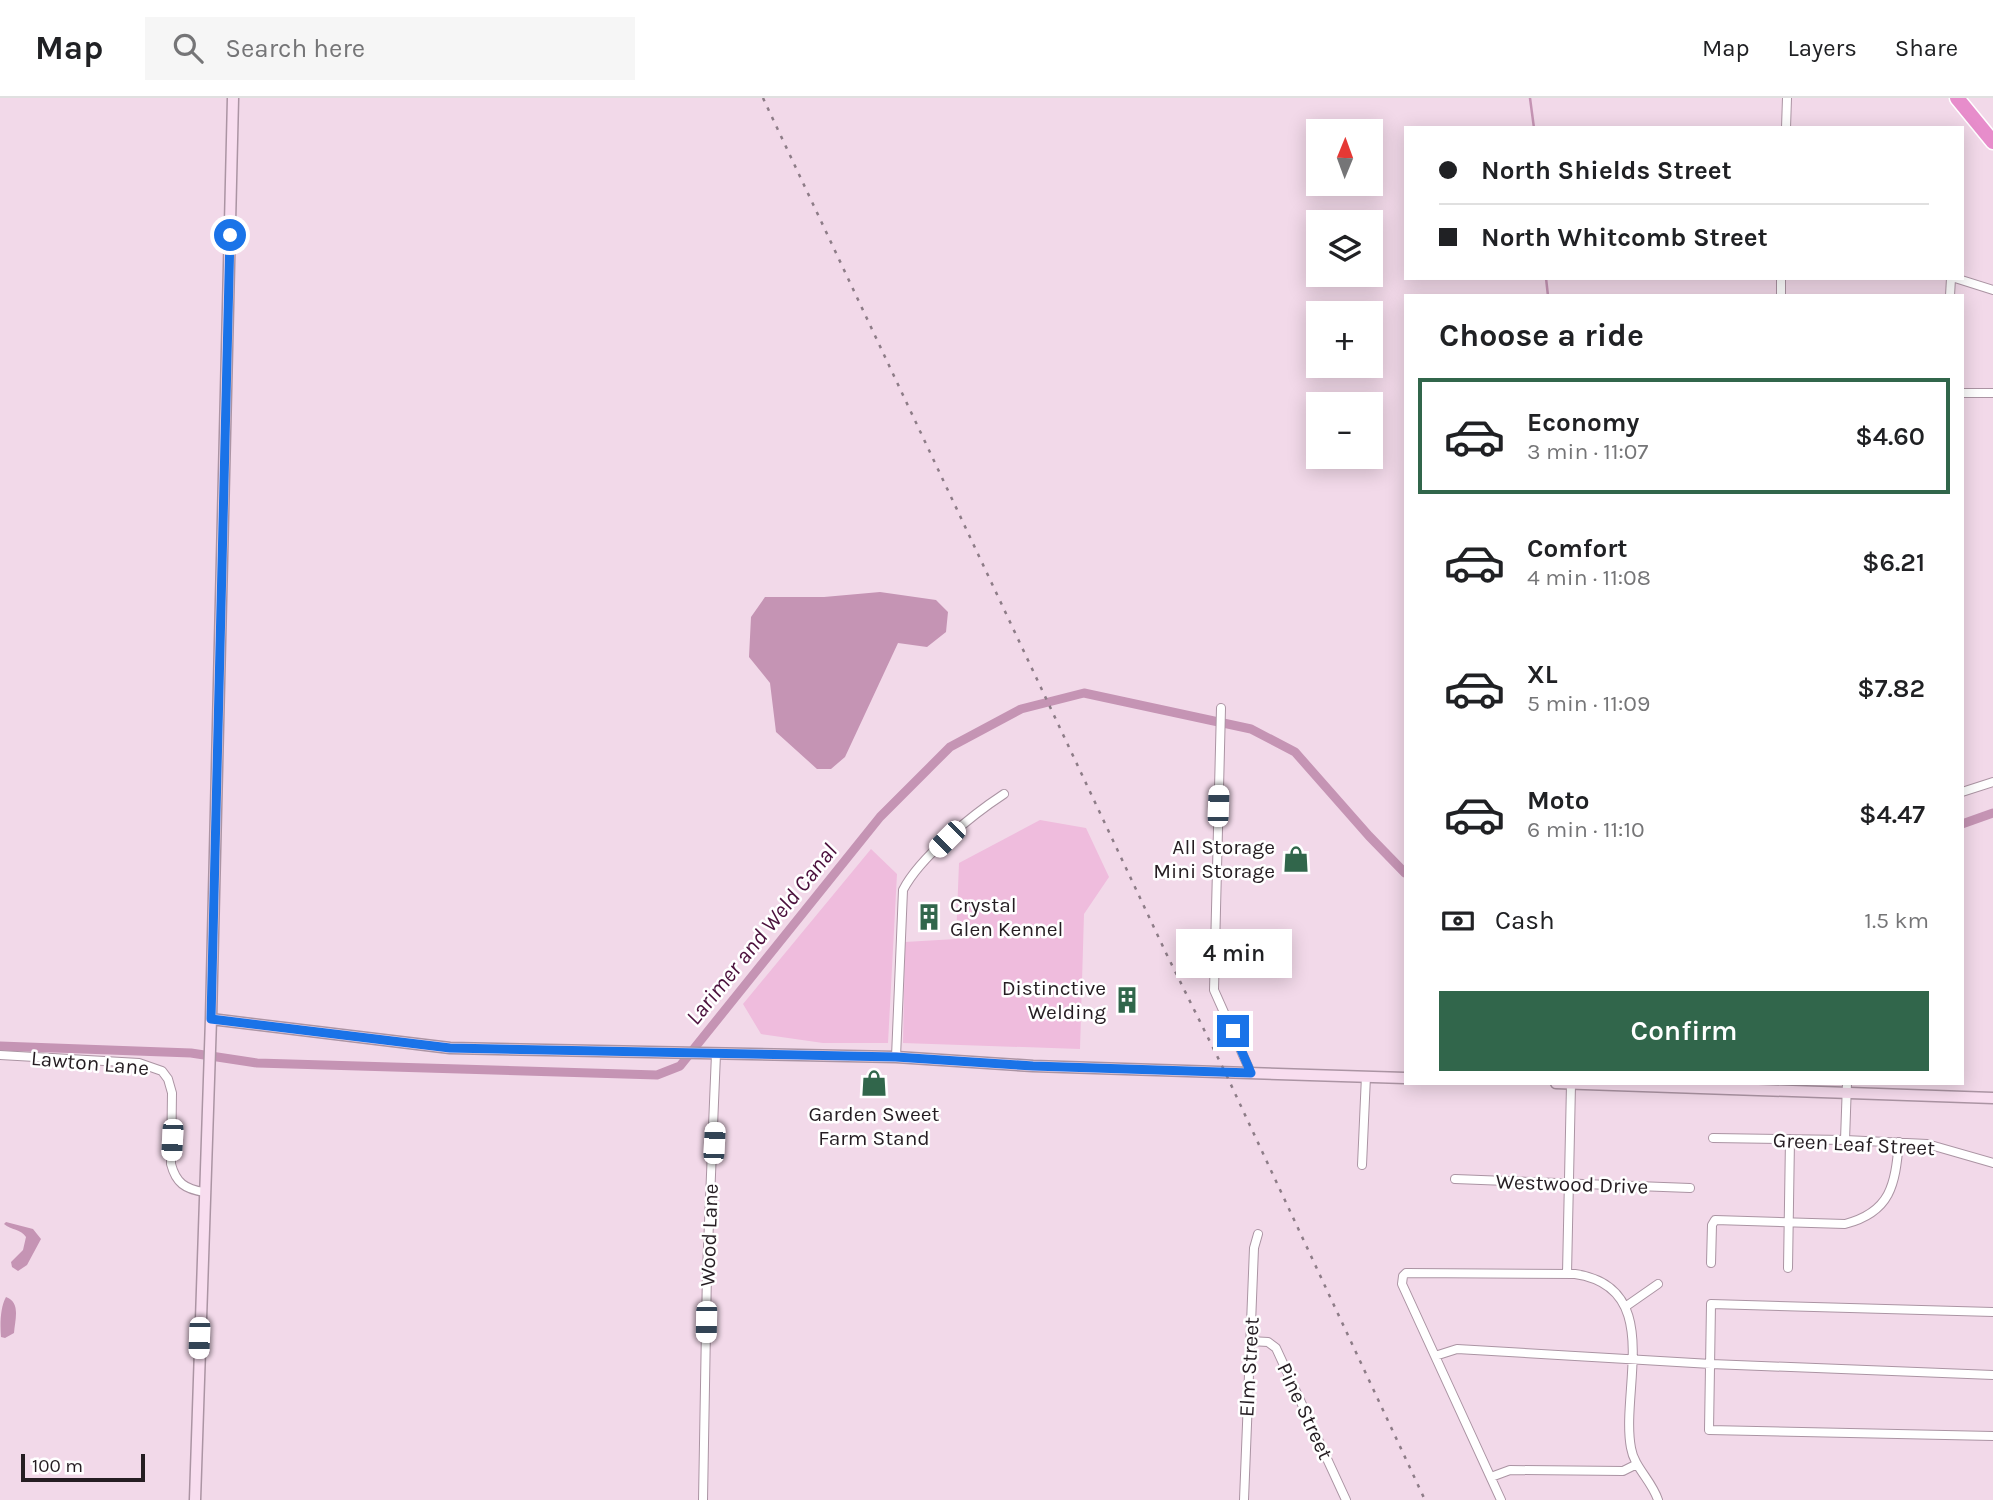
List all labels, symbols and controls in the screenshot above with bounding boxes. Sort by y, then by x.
search box [145,17,635,80]
text: Map [35,29,103,67]
icon: search [169,29,207,67]
text: Search here [225,33,365,64]
text: Map [1702,34,1750,62]
text: Layers [1788,34,1857,62]
text: Share [1895,34,1958,62]
north arrow [1306,119,1382,196]
map controls [1306,119,1383,469]
text: North Shields Street [1481,155,1732,186]
button: layers [1306,210,1383,287]
route start [214,219,246,251]
text: North Whitcomb Street [1481,222,1768,253]
button: + [1306,301,1383,378]
text: Choose a ride [1439,317,1644,354]
button: − [1306,392,1383,469]
icon: car [1443,405,1506,468]
text: Economy [1527,407,1639,438]
text: $4.60 [1855,421,1925,452]
text: 3 min · 11:07 [1527,438,1648,465]
icon: car [1443,531,1506,594]
text: Comfort [1527,533,1628,564]
text: $6.21 [1862,547,1925,578]
text: 4 min · 11:08 [1527,564,1651,591]
icon: car [1443,657,1506,720]
text: XL [1527,659,1558,690]
text: $7.82 [1857,673,1925,704]
text: 5 min · 11:09 [1527,690,1650,717]
icon: car [1443,783,1506,846]
car [1207,785,1230,827]
text: Moto [1527,785,1589,816]
text: $4.47 [1859,799,1925,830]
text: 6 min · 11:10 [1527,816,1645,843]
car [925,817,970,861]
place label: All Storage Mini Storage [1153,835,1275,883]
water label: Larimer and Weld Canal [680,838,843,1030]
shop icon: All Storage Mini Storage [1281,844,1311,874]
place label: Crystal Glen Kennel [950,893,1063,941]
building icon: Crystal Glen Kennel [914,902,944,932]
icon: cash [1439,902,1477,940]
text: Cash [1495,905,1555,936]
text: 1.5 km [1864,907,1929,934]
callout: 4 min [1175,930,1291,978]
text: 4 min [1203,940,1265,967]
place label: Distinctive Welding [1002,976,1106,1024]
building icon: Distinctive Welding [1112,985,1142,1015]
button: Confirm [1439,991,1929,1071]
route end [1217,1015,1249,1047]
street label: Lawton Lane [30,1046,150,1080]
shop icon: Garden Sweet Farm Stand [859,1068,889,1098]
place label: Garden Sweet Farm Stand [809,1102,940,1150]
car [161,1118,184,1162]
car [703,1121,726,1165]
street label: Green Leaf Street [1772,1128,1936,1160]
street label: Westwood Drive [1495,1169,1649,1199]
street label: Wood Lane [695,1183,723,1287]
car [696,1301,717,1343]
street label: Elm Street [1234,1316,1264,1418]
car [188,1317,211,1359]
street label: Pine Street [1272,1359,1338,1463]
scale bar [21,1451,145,1483]
text: 100 m [32,1455,83,1477]

